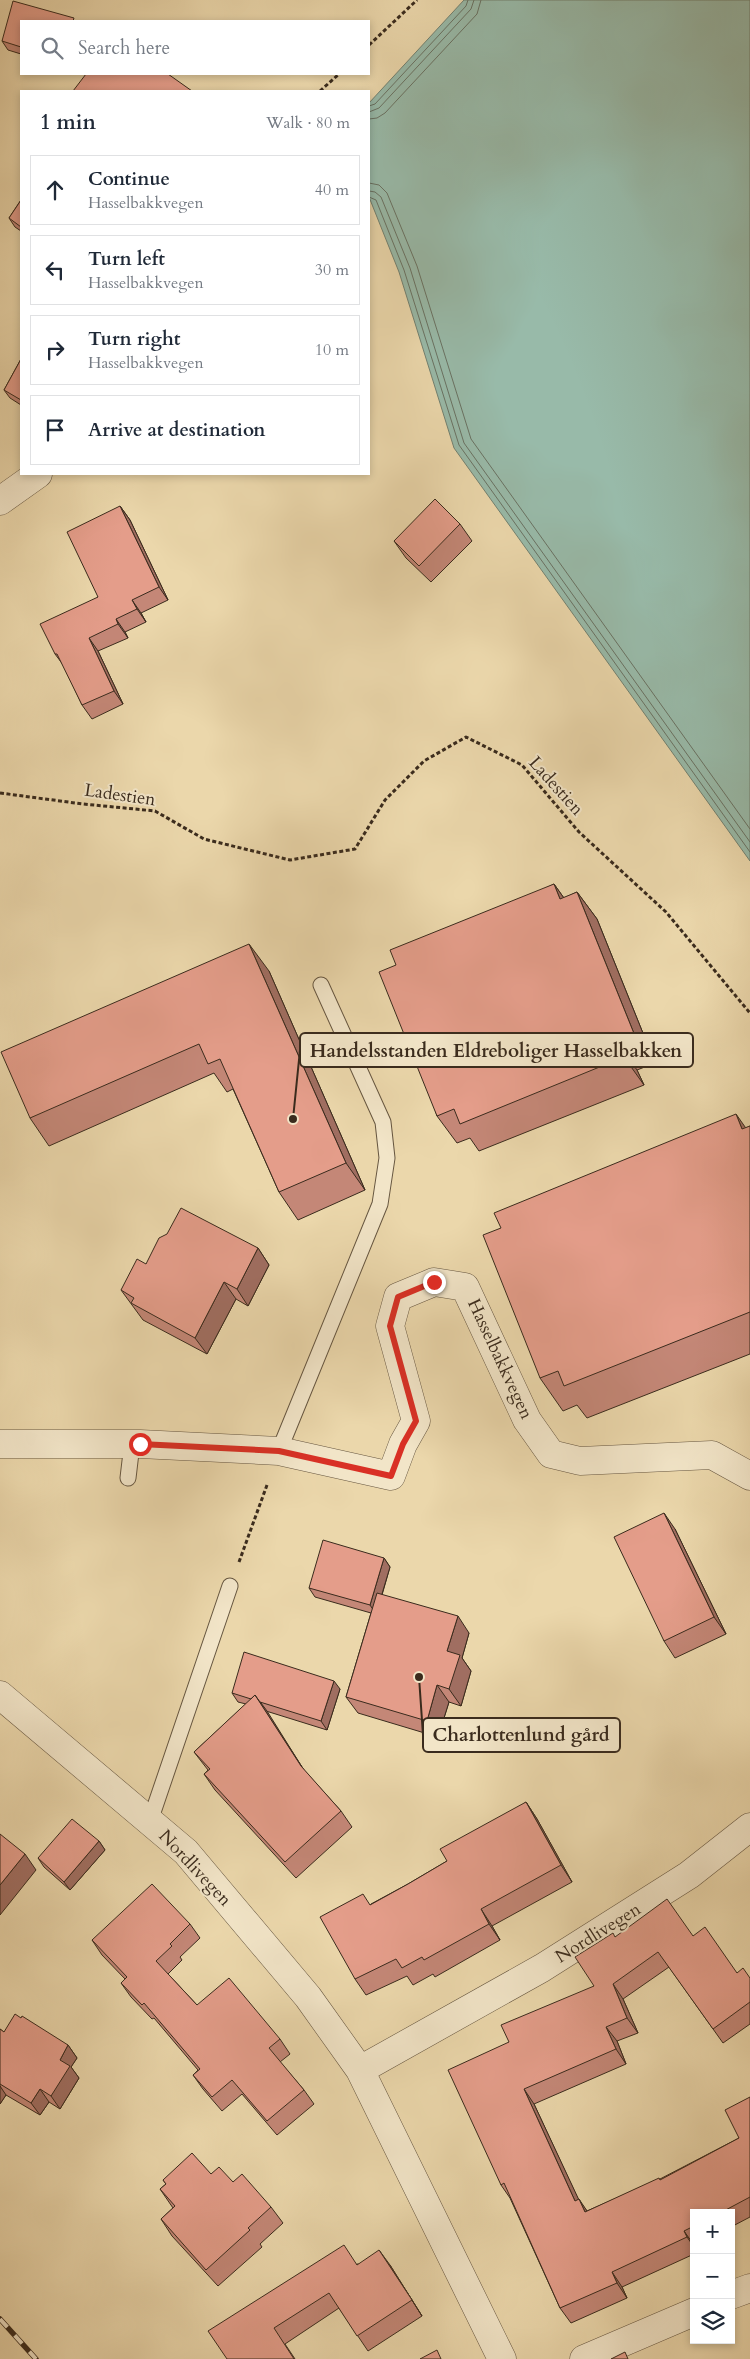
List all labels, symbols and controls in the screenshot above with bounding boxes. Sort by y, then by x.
search box [20,20,370,75]
icon: search [38,34,66,62]
text: Search here [78,35,170,61]
text: 1 min [40,108,96,137]
text: Walk · 80 m [266,112,350,134]
text: Continue [88,166,170,192]
icon: ahead [41,176,69,204]
text: 40 m [315,179,349,201]
text: Hasselbakkvegen [88,192,204,214]
text: Turn left [88,246,165,272]
icon: left [41,256,69,284]
text: 30 m [315,259,349,281]
text: Hasselbakkvegen [88,272,204,294]
text: Turn right [88,326,180,352]
icon: right [41,336,69,364]
text: 10 m [315,339,349,361]
text: Hasselbakkvegen [88,352,204,374]
icon: arrive [41,416,69,444]
text: Arrive at destination [88,417,265,443]
street label: Ladestien [523,751,590,822]
street label: Ladestien [83,778,158,812]
callout: Handelsstanden Eldreboliger Hasselbakken [300,1033,693,1067]
text: Handelsstanden Eldreboliger Hasselbakken [310,1038,683,1064]
route end [423,1271,446,1294]
street label: Hasselbakkvegen [461,1295,539,1424]
route start [129,1433,152,1456]
callout: Charlottenlund gård [423,1718,620,1752]
text: Charlottenlund gård [433,1722,610,1748]
street label: Nordlivegen [153,1824,238,1912]
street label: Nordlivegen [550,1896,646,1969]
map controls [690,2209,735,2344]
button: + [690,2209,735,2254]
button: − [690,2254,735,2299]
button: layers [690,2299,735,2344]

